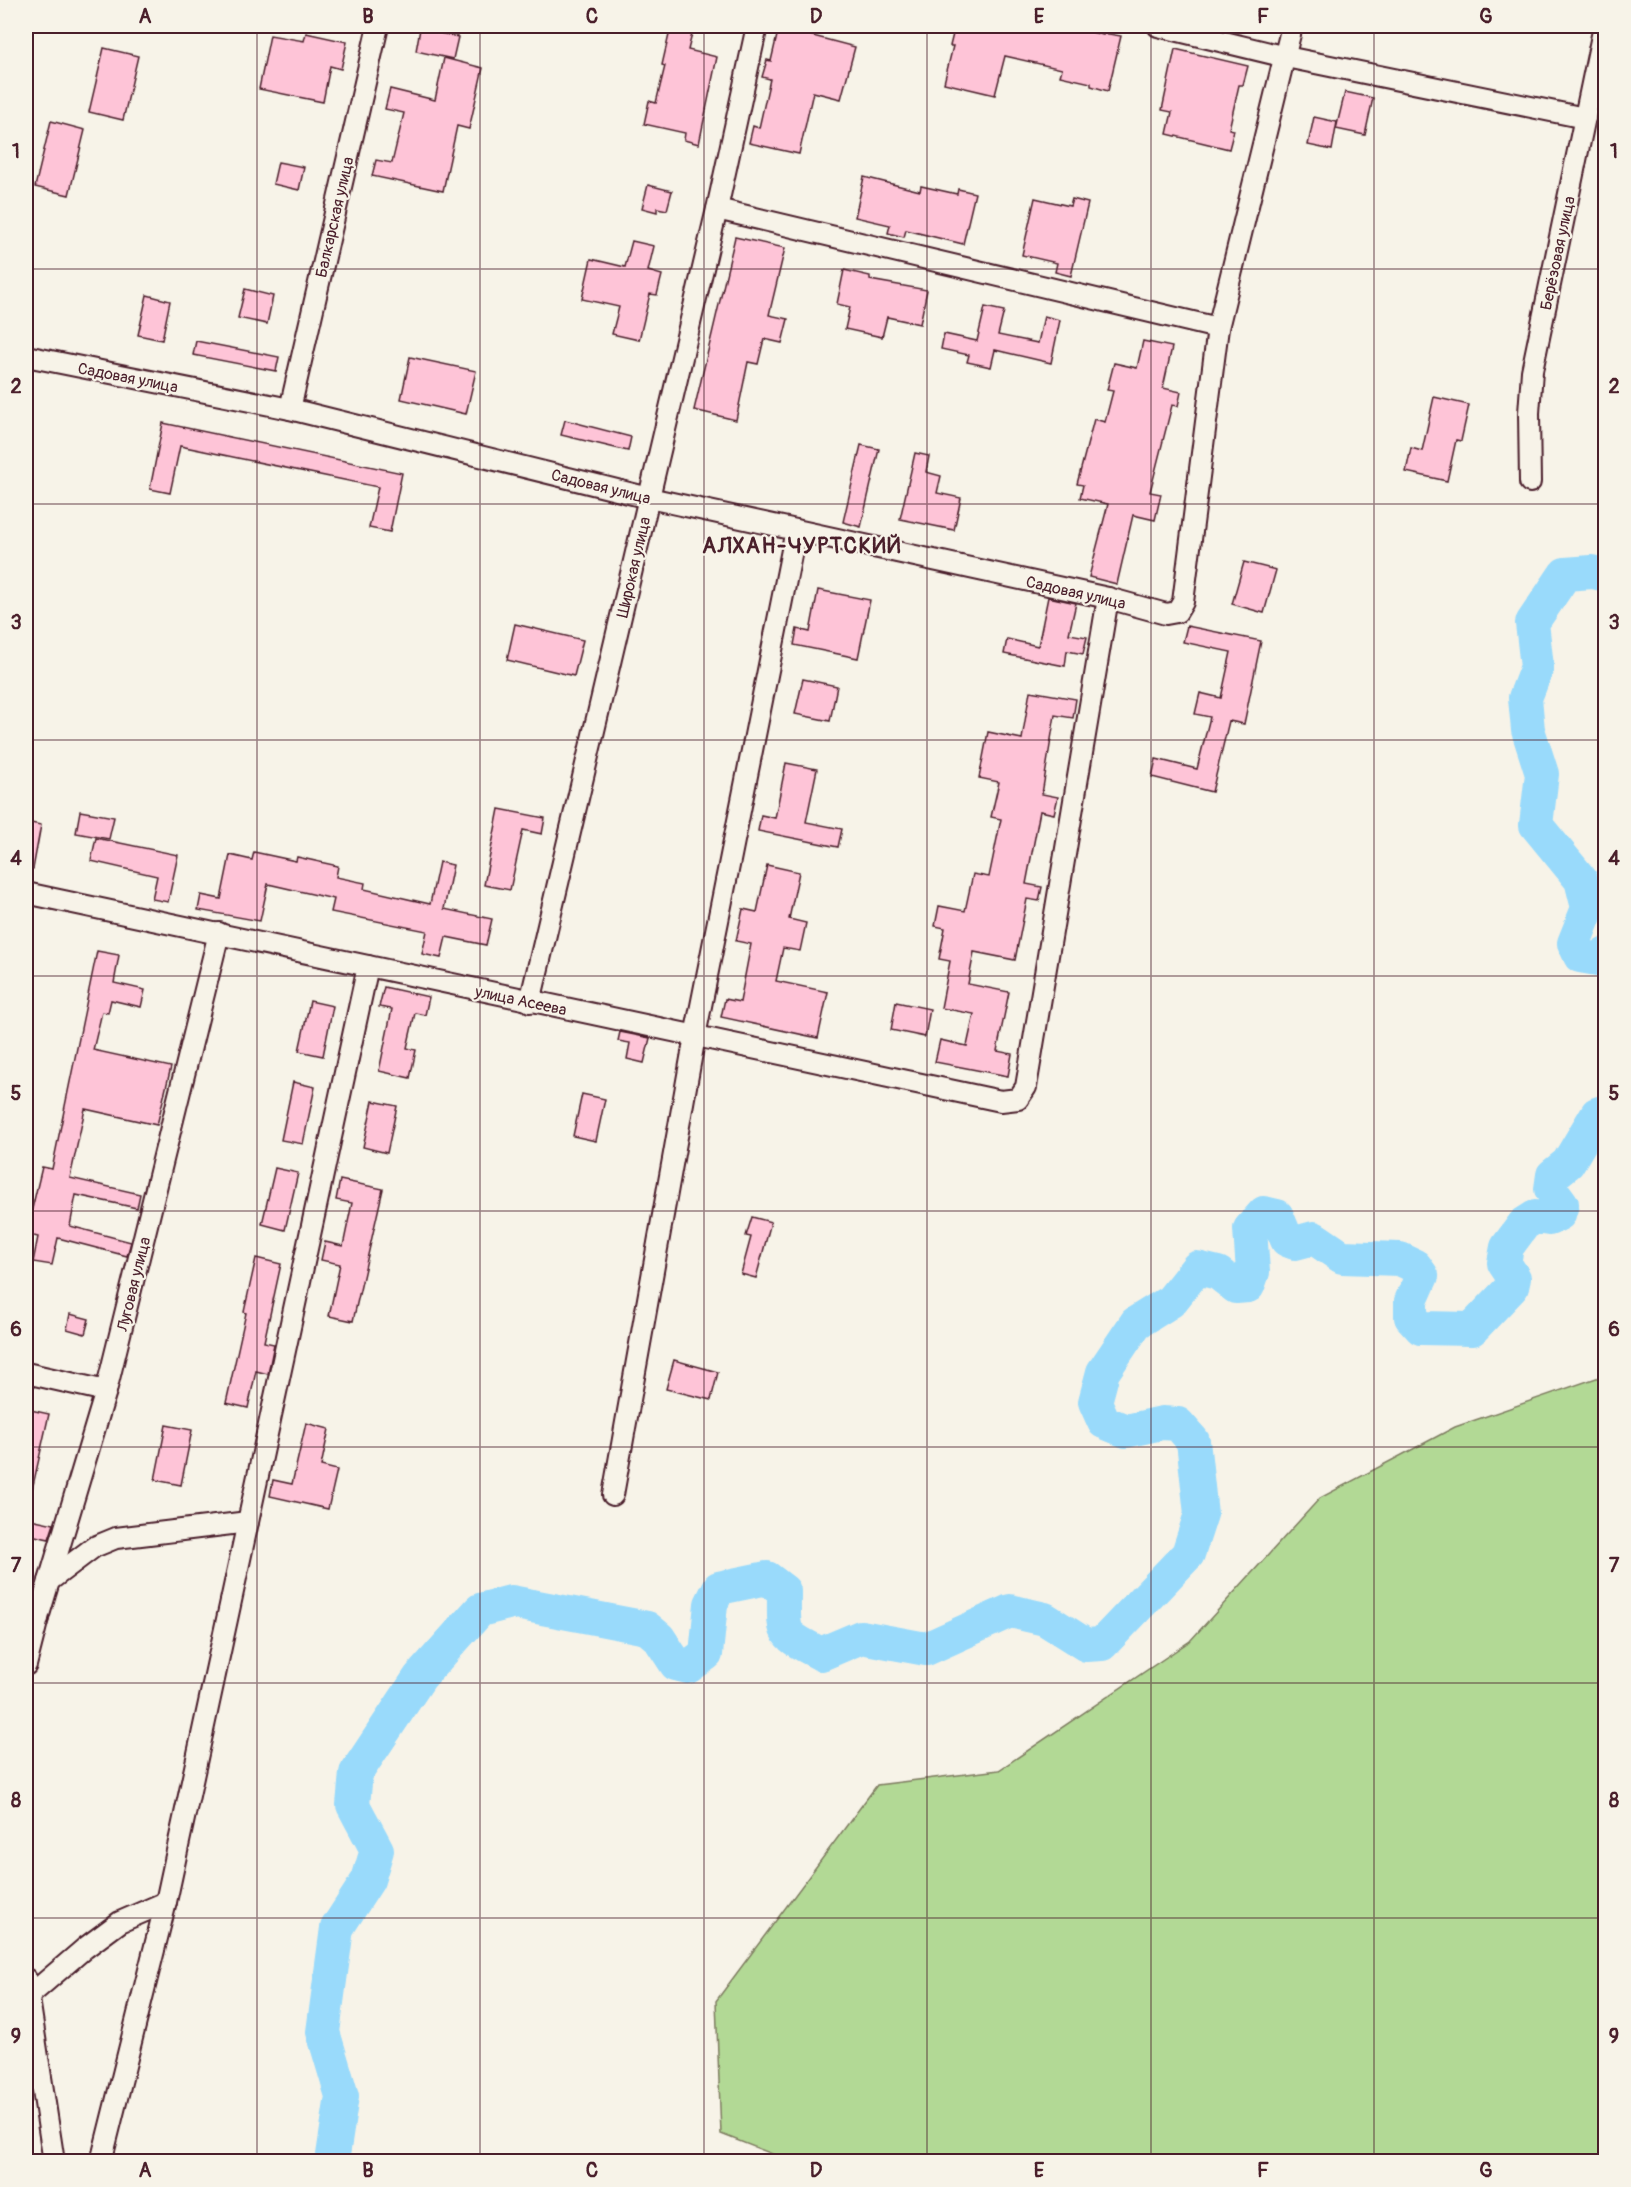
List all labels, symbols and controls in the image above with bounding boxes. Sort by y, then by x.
text: A [139,4,152,29]
text: B [362,4,374,29]
text: C [586,4,598,29]
text: D [810,4,823,29]
text: E [1034,4,1045,29]
text: F [1257,4,1269,29]
text: G [1479,4,1493,29]
text: 1 [12,139,20,164]
text: 1 [1610,139,1618,164]
street label: Балкарская улица [311,155,359,280]
street label: Берёзовая улица [1536,194,1580,312]
street label: Садовая улица [76,358,180,397]
text: 2 [10,374,22,399]
text: 2 [1608,374,1620,399]
street label: Садовая улица [549,465,652,509]
street label: Широкая улица [613,515,655,620]
district label: АЛХАН-ЧУРТСКИЙ [702,532,902,560]
street label: Садовая улица [1024,572,1128,614]
text: 3 [10,610,22,635]
text: 3 [1608,610,1620,635]
text: 4 [10,846,22,871]
text: 4 [1608,846,1620,871]
street label: улица Асеева [472,981,568,1020]
text: 5 [11,1081,22,1106]
text: 5 [1609,1081,1620,1106]
street label: Луговая улица [112,1235,155,1335]
text: 6 [10,1317,22,1342]
text: 6 [1608,1317,1620,1342]
text: 7 [11,1553,22,1578]
text: 7 [1609,1553,1620,1578]
text: 8 [11,1788,21,1813]
text: 8 [1609,1788,1619,1813]
text: 9 [11,2024,21,2049]
text: 9 [1609,2024,1619,2049]
text: A [139,2158,152,2183]
text: B [362,2158,374,2183]
text: C [586,2158,598,2183]
text: D [810,2158,823,2183]
text: E [1034,2158,1045,2183]
text: F [1257,2158,1269,2183]
text: G [1479,2158,1493,2183]

